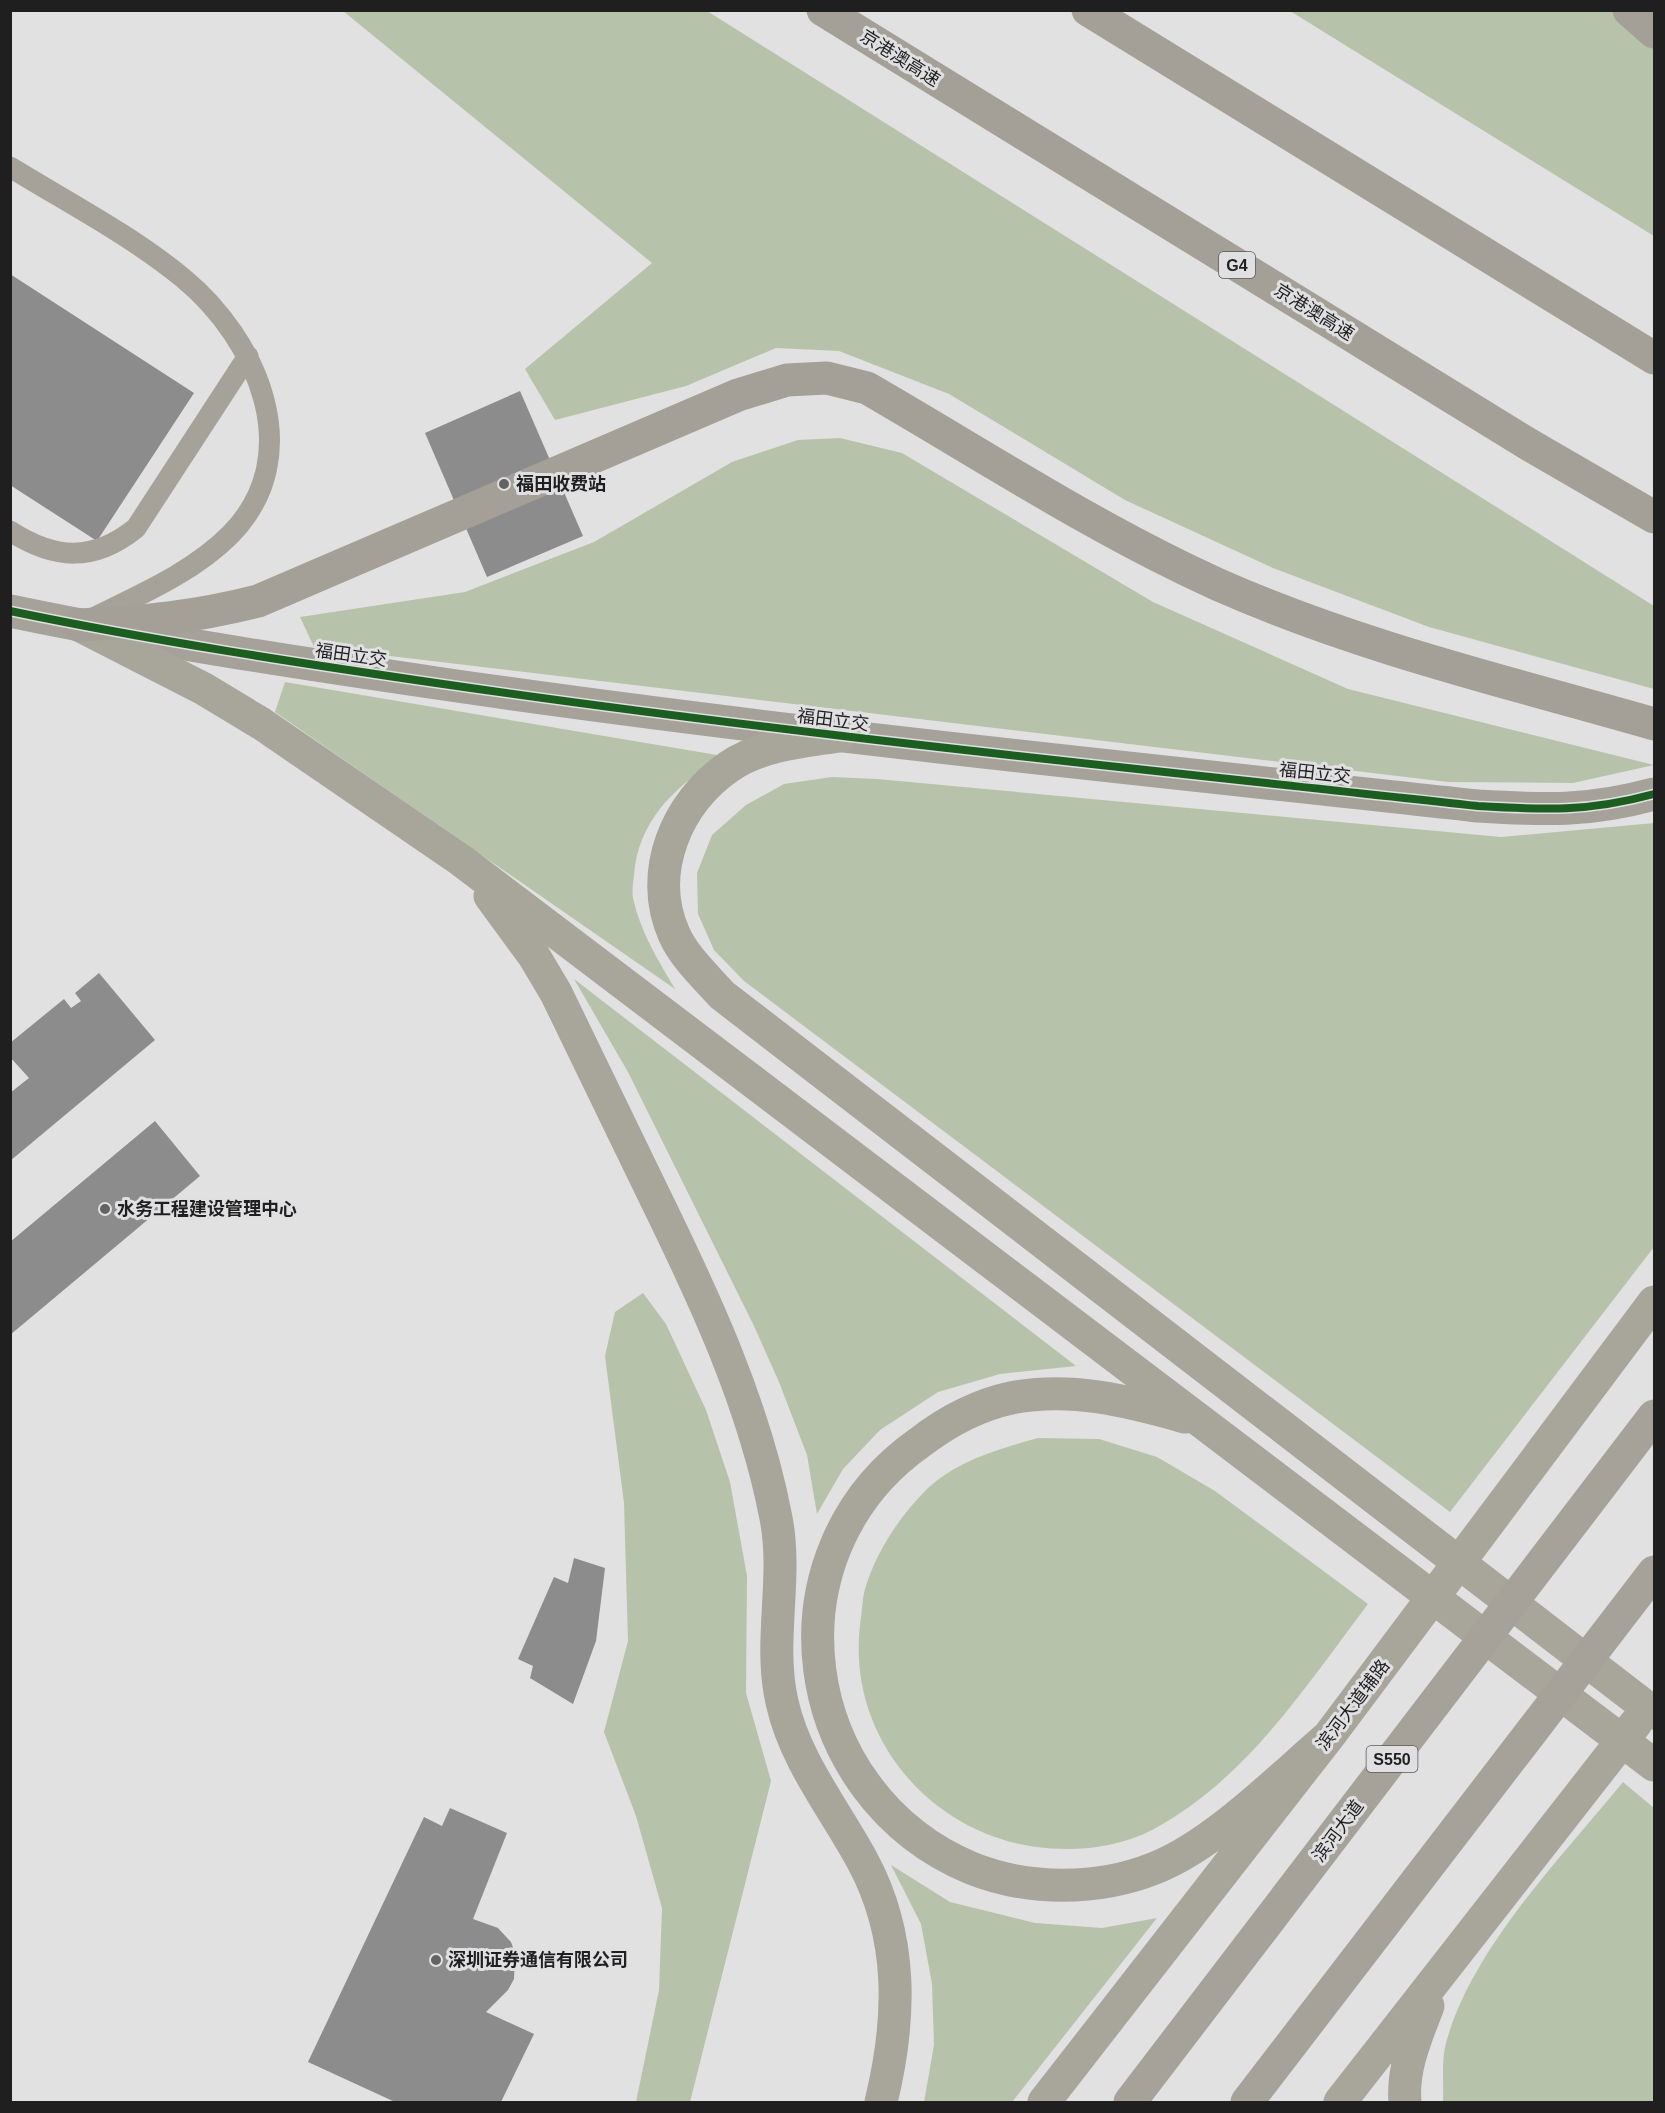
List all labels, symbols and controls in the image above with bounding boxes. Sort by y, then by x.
street label: 京港澳高速 [857,26,943,90]
road number: G4 [1219,252,1255,278]
street label: 京港澳高速 [1271,280,1357,344]
place label: 福田收费站 [516,474,606,494]
marker: 福田收费站 [497,477,511,491]
street label: 福田立交 [314,640,388,670]
street label: 福田立交 [796,706,870,734]
street label: 福田立交 [1278,759,1352,787]
place label: 水务工程建设管理中心 [117,1199,297,1219]
marker: 水务工程建设管理中心 [98,1202,112,1216]
street label: 滨河大道辅路 [1313,1656,1393,1754]
road number: S550 [1366,1746,1418,1772]
street label: 滨河大道 [1308,1796,1368,1866]
place label: 深圳证券通信有限公司 [448,1950,628,1970]
marker: 深圳证券通信有限公司 [429,1953,443,1967]

